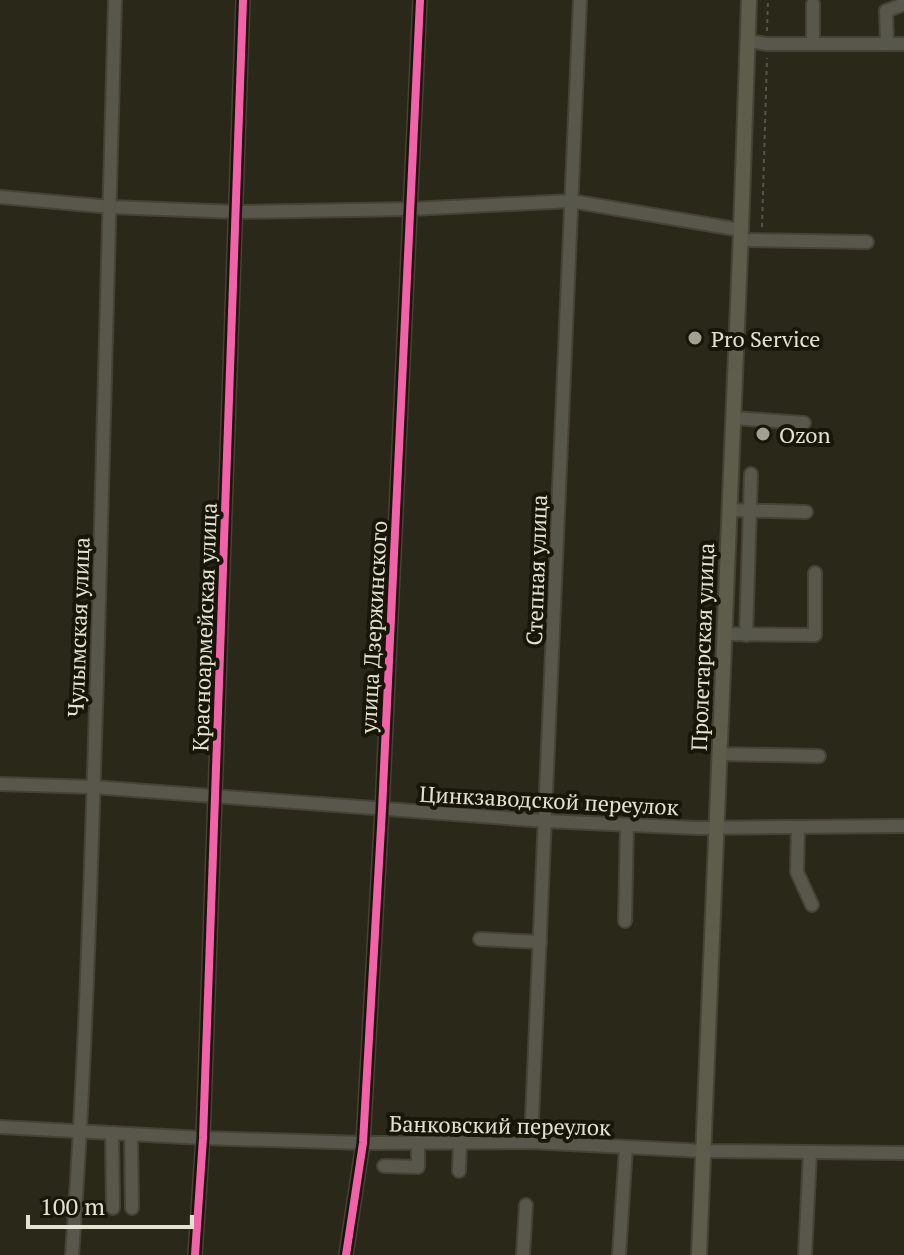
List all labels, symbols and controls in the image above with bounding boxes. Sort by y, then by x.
place label: Pro Service [711,324,820,353]
marker: Pro Service [686,329,704,347]
place label: Ozon [779,420,831,449]
marker: Ozon [754,425,772,443]
street label: Степная улица [519,494,553,646]
street label: Красноармейская улица [185,502,223,752]
street label: улица Дзержинского [353,520,393,735]
street label: Чулымская улица [60,537,96,717]
street label: Пролетарская улица [684,542,720,752]
street label: Цинкзаводской переулок [419,779,679,821]
street label: Банковский переулок [389,1109,611,1141]
scale bar [28,1179,192,1229]
text: 100 m [40,1190,105,1222]

